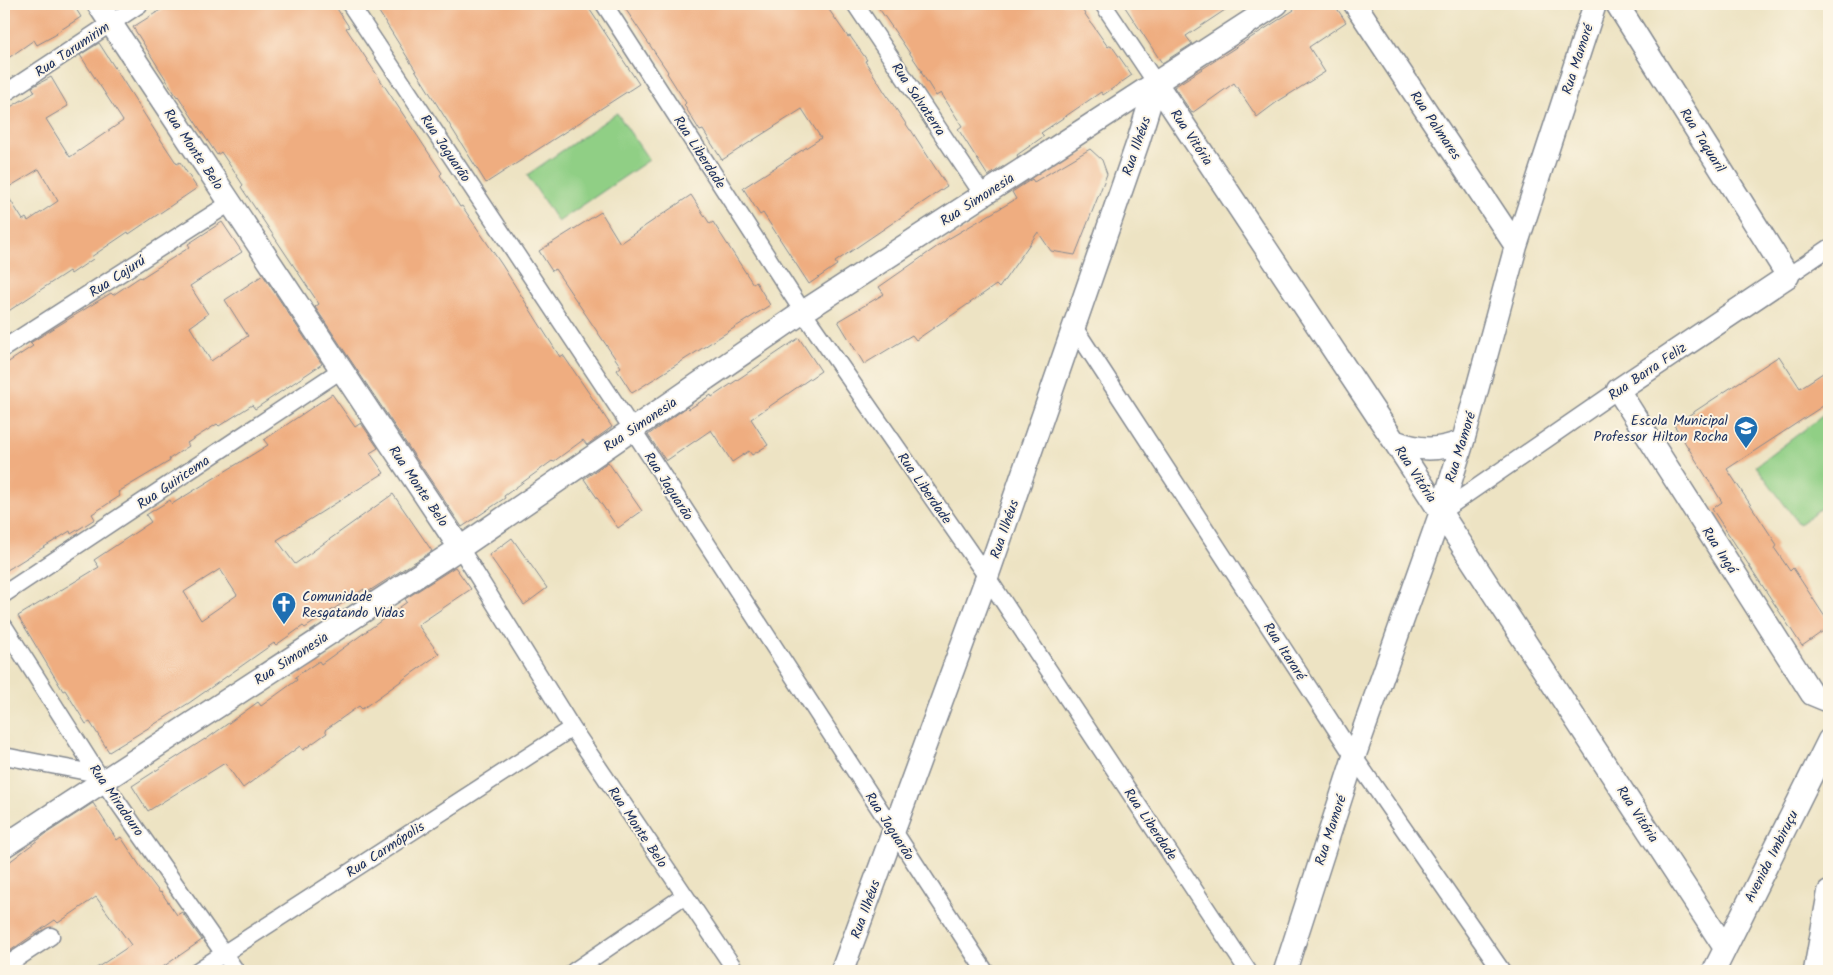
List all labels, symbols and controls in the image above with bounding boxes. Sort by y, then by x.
street label: Rua Tarumirim [31,17,114,83]
street label: Rua Mamoré [1556,20,1600,97]
street label: Rua Salvaterra [885,58,951,141]
street label: Rua Palmares [1404,87,1466,165]
street label: Rua Monte Belo [158,104,229,195]
street label: Rua Taquaril [1674,104,1731,178]
street label: Rua Vitória [1164,105,1218,170]
street label: Rua Jaguarão [414,110,476,187]
street label: Rua Liberdade [667,112,731,194]
street label: Rua Ilhéus [1117,114,1157,179]
street label: Rua Simonesia [936,167,1019,232]
street label: Rua Cajurú [85,250,150,303]
street label: Rua Barra Feliz [1604,337,1691,406]
street label: Rua Simonesia [599,392,682,458]
street label: Rua Mamoré [1440,408,1482,485]
place label: Escola Municipal Professor Hilton Rocha [1594,410,1729,448]
school or university icon: Escola Municipal Professor Hilton Rocha [1733,415,1759,449]
street label: Rua Monte Belo [383,441,454,532]
street label: Rua Vitória [1388,442,1442,507]
street label: Rua Jaguarão [638,448,699,525]
street label: Rua Liberdade [891,448,957,530]
street label: Rua Guiricema [133,450,214,515]
street label: Rua Ilhéus [985,497,1025,562]
street label: Rua Ingá [1696,523,1743,580]
place label: Comunidade Resgatando Vidas [302,586,404,624]
church icon: Comunidade Resgatando Vidas [271,591,297,625]
street label: Rua Itararé [1257,618,1312,686]
street label: Rua Simonesia [250,626,333,691]
street label: Rua Miradouro [83,760,149,841]
street label: Rua Monte Belo [602,782,673,873]
street label: Rua Vitória [1610,782,1664,847]
street label: Rua Liberdade [1118,784,1183,866]
street label: Rua Jaguarão [859,788,920,865]
street label: Rua Mamoré [1309,791,1353,868]
street label: Avenida Imbiruçu [1739,806,1805,907]
street label: Rua Carmópolis [342,816,429,884]
street label: Rua Ilhéus [845,877,887,942]

